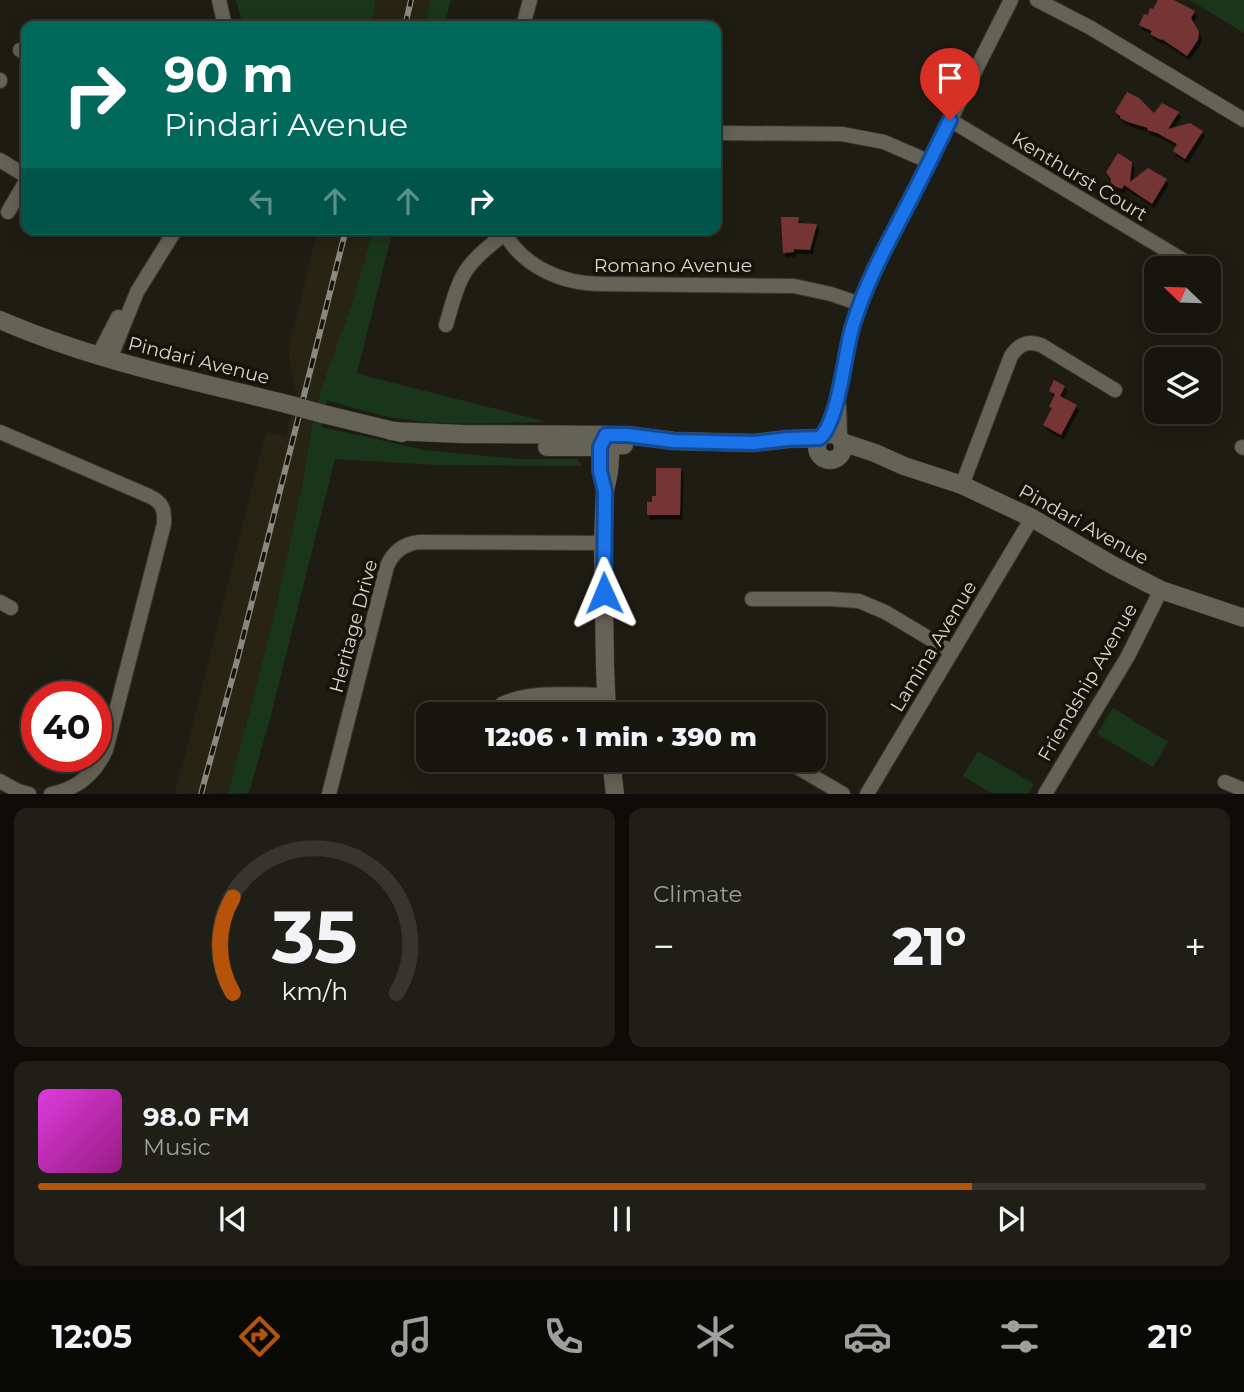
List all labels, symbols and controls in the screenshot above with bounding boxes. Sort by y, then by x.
text: 90 m [164,45,294,104]
pin [920,48,980,120]
icon: right [49,49,140,140]
icon: arrive [931,59,969,97]
text: Pindari Avenue [164,105,408,144]
street label: Kenthurst Court [1008,127,1152,226]
icon: left [243,182,281,220]
icon: ahead [316,182,354,220]
icon: ahead [389,182,427,220]
icon: right [462,182,500,220]
street label: Romano Avenue [594,254,752,277]
north arrow [1144,256,1222,332]
map controls [1144,256,1221,424]
street label: Pindari Avenue [126,332,272,389]
button: layers [1144,347,1221,424]
street label: Pindari Avenue [1015,479,1153,570]
position arrow [567,556,641,630]
street label: Heritage Drive [325,557,382,695]
street label: Lamina Avenue [885,577,982,716]
street label: Friendship Avenue [1033,599,1142,765]
speed limit sign: 40 [21,681,112,772]
text: 12:06 · 1 min · 390 m [485,721,757,753]
text: Climate [653,880,742,908]
text: 35 [271,894,357,982]
text: 21° [893,915,966,978]
text: − [653,923,675,970]
text: + [1184,923,1206,970]
text: km/h [281,976,348,1006]
text: 98.0 FM [143,1101,250,1133]
text: Music [143,1133,211,1161]
icon: previous [214,1200,252,1238]
icon: pause [603,1200,641,1238]
icon: next [992,1200,1030,1238]
icon: directions [235,1312,284,1361]
icon: music [387,1312,436,1361]
icon: phone [539,1312,588,1361]
icon: climate [691,1312,740,1361]
icon: car [843,1312,892,1361]
icon: filters [995,1312,1044,1361]
text: 12:05 [52,1317,132,1356]
text: 21° [1148,1317,1192,1356]

